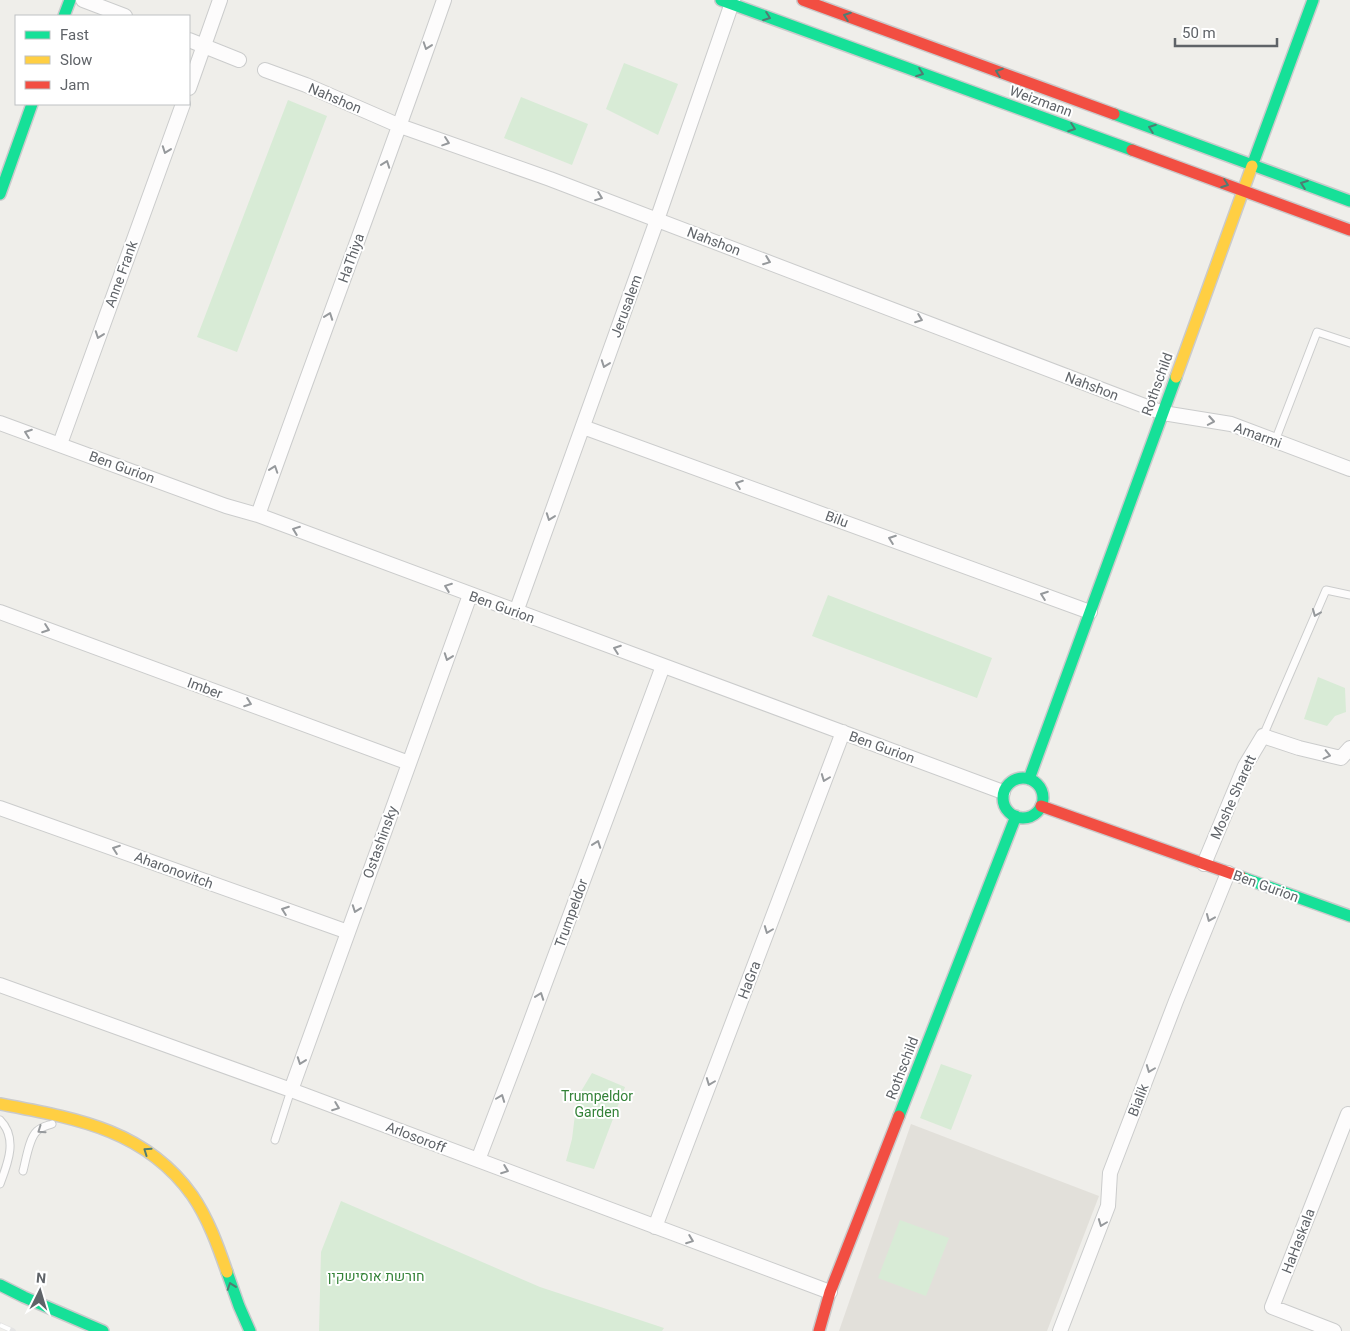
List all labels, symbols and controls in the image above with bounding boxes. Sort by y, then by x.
one-way arrow [762,11,771,21]
one-way arrow [843,12,851,22]
legend [15,15,190,105]
scale bar [1175,15,1278,47]
text: 50 m [1182,24,1216,42]
text: Fast [60,26,89,44]
one-way arrow [423,41,433,50]
text: Slow [60,51,92,69]
one-way arrow [915,67,923,77]
one-way arrow [995,68,1004,78]
text: Jam [60,76,90,94]
street label: Nahshon [306,80,364,116]
street label: Weizmann [1008,82,1074,120]
one-way arrow [1067,122,1076,132]
one-way arrow [1148,124,1157,134]
one-way arrow [441,136,450,146]
one-way arrow [162,145,172,153]
one-way arrow [380,160,390,169]
one-way arrow [1220,178,1229,188]
one-way arrow [1300,180,1309,190]
one-way arrow [594,191,602,201]
street label: Nahshon [685,224,743,258]
street label: HaThiya [335,231,367,285]
street label: Anne Frank [102,238,141,310]
one-way arrow [762,255,771,265]
street label: Jerusalem [607,272,645,340]
one-way arrow [323,313,333,321]
one-way arrow [914,313,922,323]
one-way arrow [95,331,105,339]
street label: Rothschild [1138,350,1176,418]
one-way arrow [601,359,611,368]
street label: Nahshon [1063,369,1121,403]
one-way arrow [1207,415,1215,425]
street label: Amarmi [1232,419,1284,451]
one-way arrow [24,429,33,439]
street label: Ben Gurion [87,448,157,486]
one-way arrow [269,466,279,474]
one-way arrow [735,480,744,490]
street label: Bilu [823,508,851,530]
one-way arrow [546,512,556,521]
one-way arrow [292,525,301,536]
one-way arrow [888,535,897,545]
one-way arrow [444,583,453,593]
street label: Ben Gurion [467,588,537,626]
one-way arrow [1041,591,1049,601]
one-way arrow [1312,608,1323,617]
one-way arrow [41,623,50,633]
one-way arrow [613,645,622,655]
one-way arrow [444,653,454,661]
street label: Imber [185,674,225,702]
one-way arrow [243,697,251,707]
street label: Ben Gurion [847,728,917,766]
one-way arrow [1322,749,1331,760]
street label: Moshe Sharett [1207,752,1259,842]
one-way arrow [821,773,831,782]
street label: Ostashinsky [359,803,401,880]
one-way arrow [590,840,601,849]
one-way arrow [112,845,121,855]
street label: Aharonovitch [133,848,215,892]
street label: Ben Gurion [1231,867,1301,905]
street label: Trumpeldor [551,876,591,950]
one-way arrow [352,904,362,912]
one-way arrow [282,906,290,916]
one-way arrow [1205,913,1216,922]
one-way arrow [764,925,774,934]
street label: HaGra [735,959,763,1001]
one-way arrow [534,992,544,1001]
street label: Rothschild [883,1034,921,1102]
one-way arrow [297,1057,307,1065]
one-way arrow [1146,1064,1156,1073]
one-way arrow [706,1077,716,1086]
street label: Bialik [1125,1081,1152,1119]
park label: Trumpeldor Garden [561,1088,633,1120]
one-way arrow [495,1094,506,1103]
one-way arrow [331,1101,340,1111]
street label: Arlosoroff [384,1118,448,1156]
one-way arrow [37,1124,47,1133]
one-way arrow [143,1148,153,1157]
one-way arrow [500,1164,509,1174]
street label: HaHaskala [1278,1206,1318,1276]
one-way arrow [1098,1218,1108,1227]
one-way arrow [685,1234,693,1244]
north arrow [15,1266,65,1316]
park label: חורשת אוסישקין [327,1268,425,1284]
text: N [36,1270,47,1286]
one-way arrow [227,1282,237,1291]

